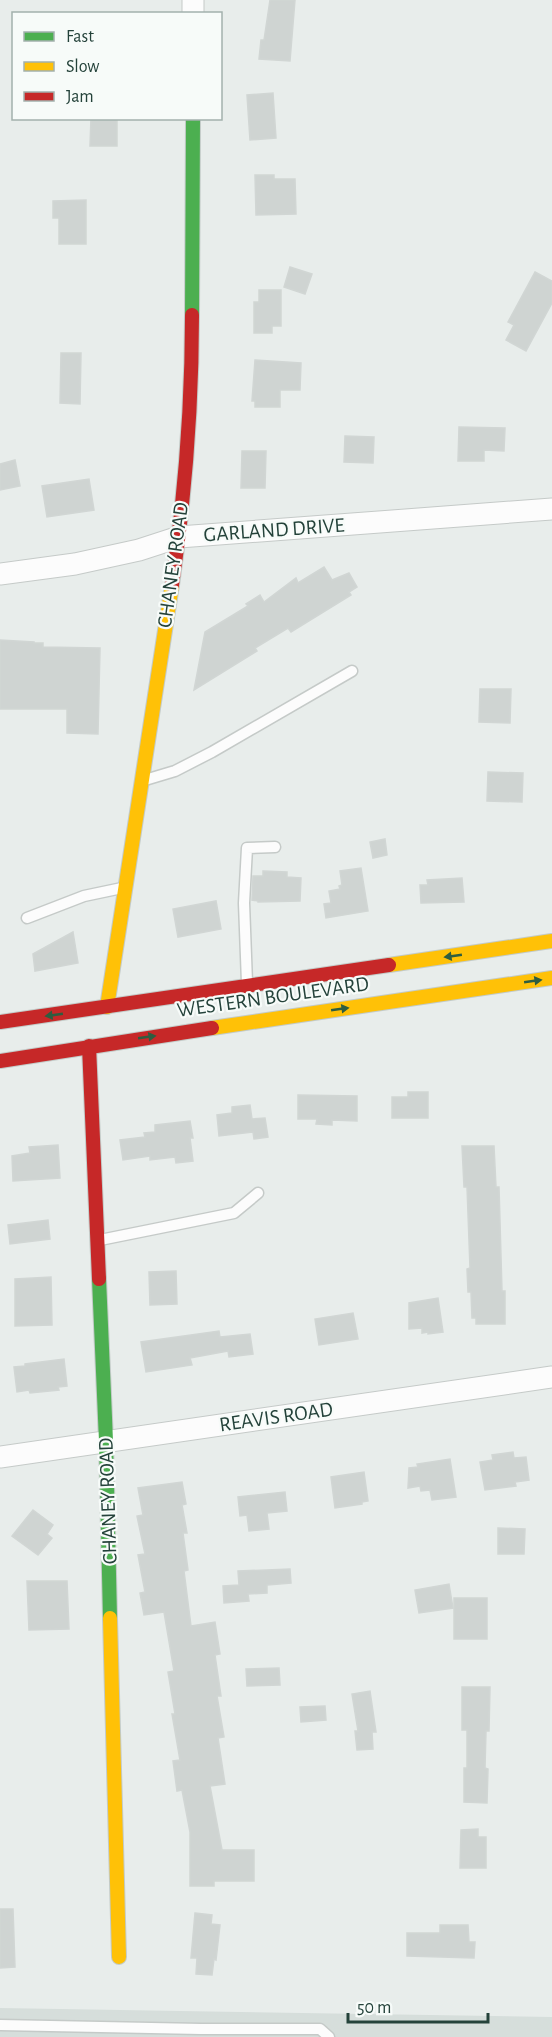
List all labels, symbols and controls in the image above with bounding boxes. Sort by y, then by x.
legend [12,12,222,120]
text: Fast [66,28,94,46]
text: Slow [66,58,99,76]
text: Jam [66,88,94,106]
street label: CHANEY ROAD [154,501,192,629]
street label: GARLAND DRIVE [203,515,345,545]
one-way arrow [443,951,462,960]
street label: WESTERN BOULEVARD [176,973,370,1021]
one-way arrow [524,976,543,985]
one-way arrow [331,1004,350,1013]
one-way arrow [44,1010,63,1019]
one-way arrow [138,1033,157,1042]
street label: REAVIS ROAD [218,1399,334,1435]
street label: CHANEY ROAD [95,1437,121,1565]
scale bar [348,1986,488,2024]
text: 50 m [357,1999,391,2017]

